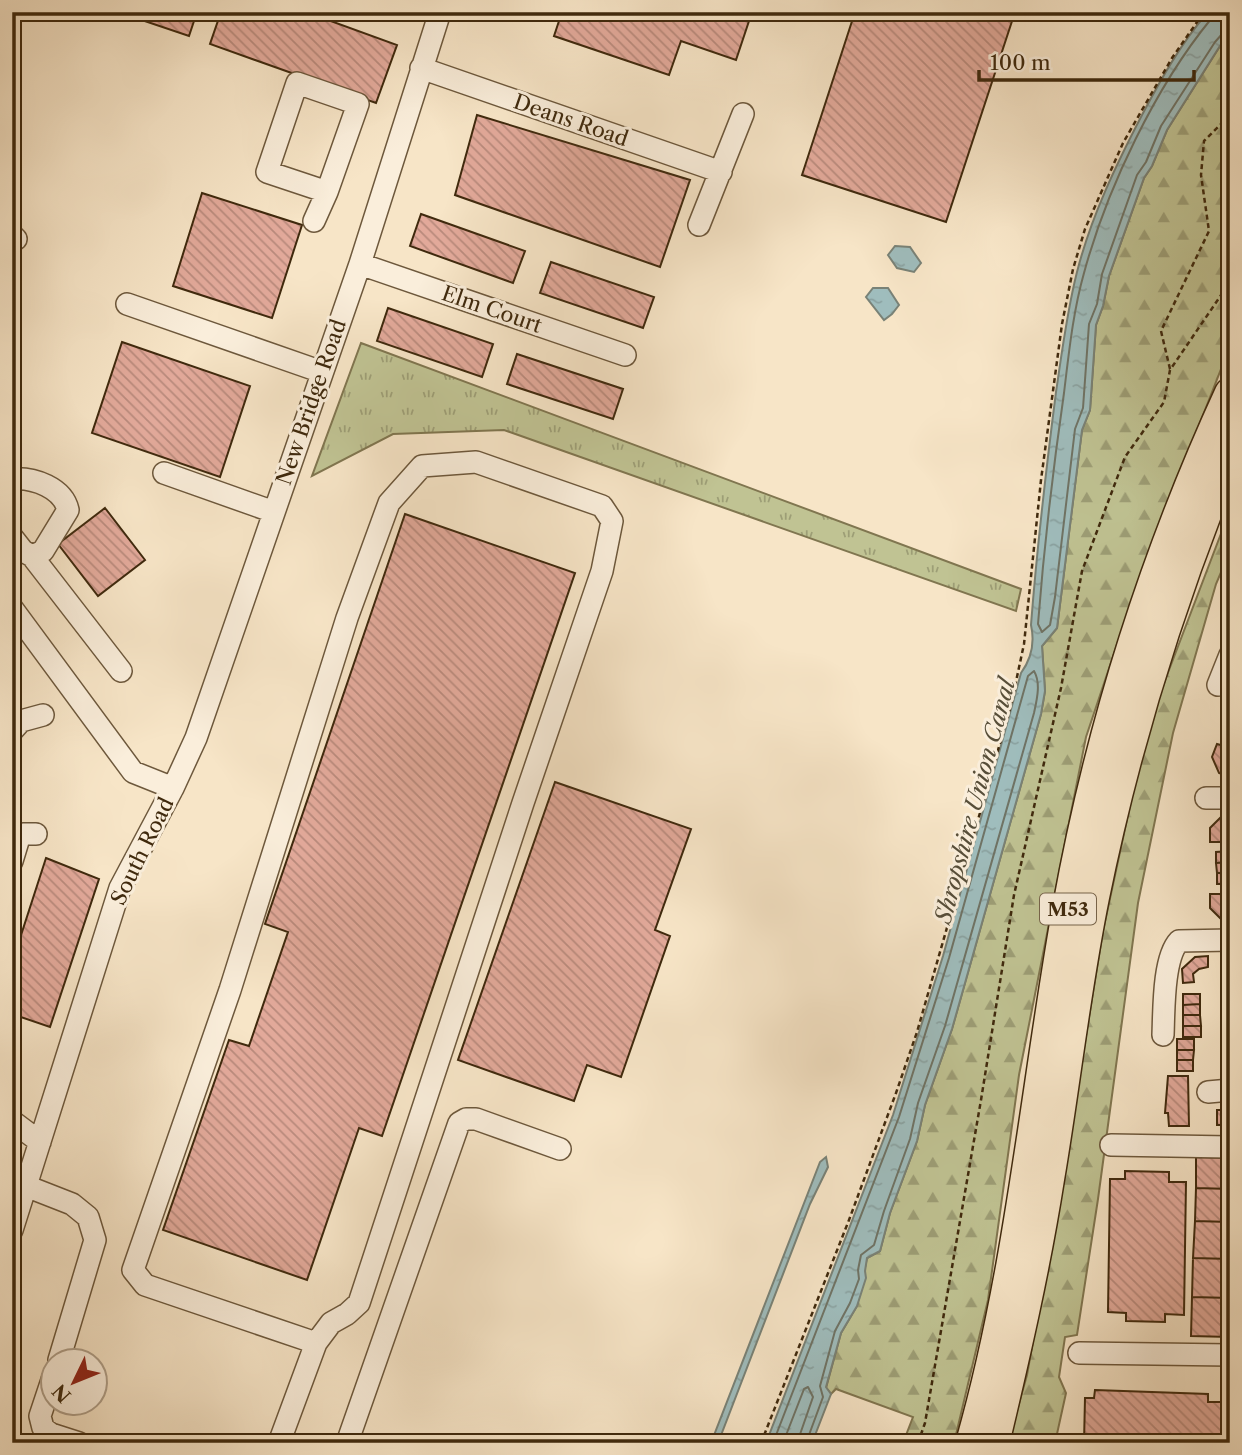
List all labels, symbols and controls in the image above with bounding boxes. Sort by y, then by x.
scale bar [979,38,1195,82]
text: 100 m [990,50,1051,75]
street label: Deans Road [510,89,632,151]
street label: Elm Court [439,280,546,338]
street label: New Bridge Road [271,316,351,488]
water label: Shropshire Union Canal [928,673,1022,928]
street label: South Road [105,793,179,909]
road number: M53 [1040,894,1096,925]
north arrow [38,1346,108,1416]
text: N [48,1379,76,1407]

